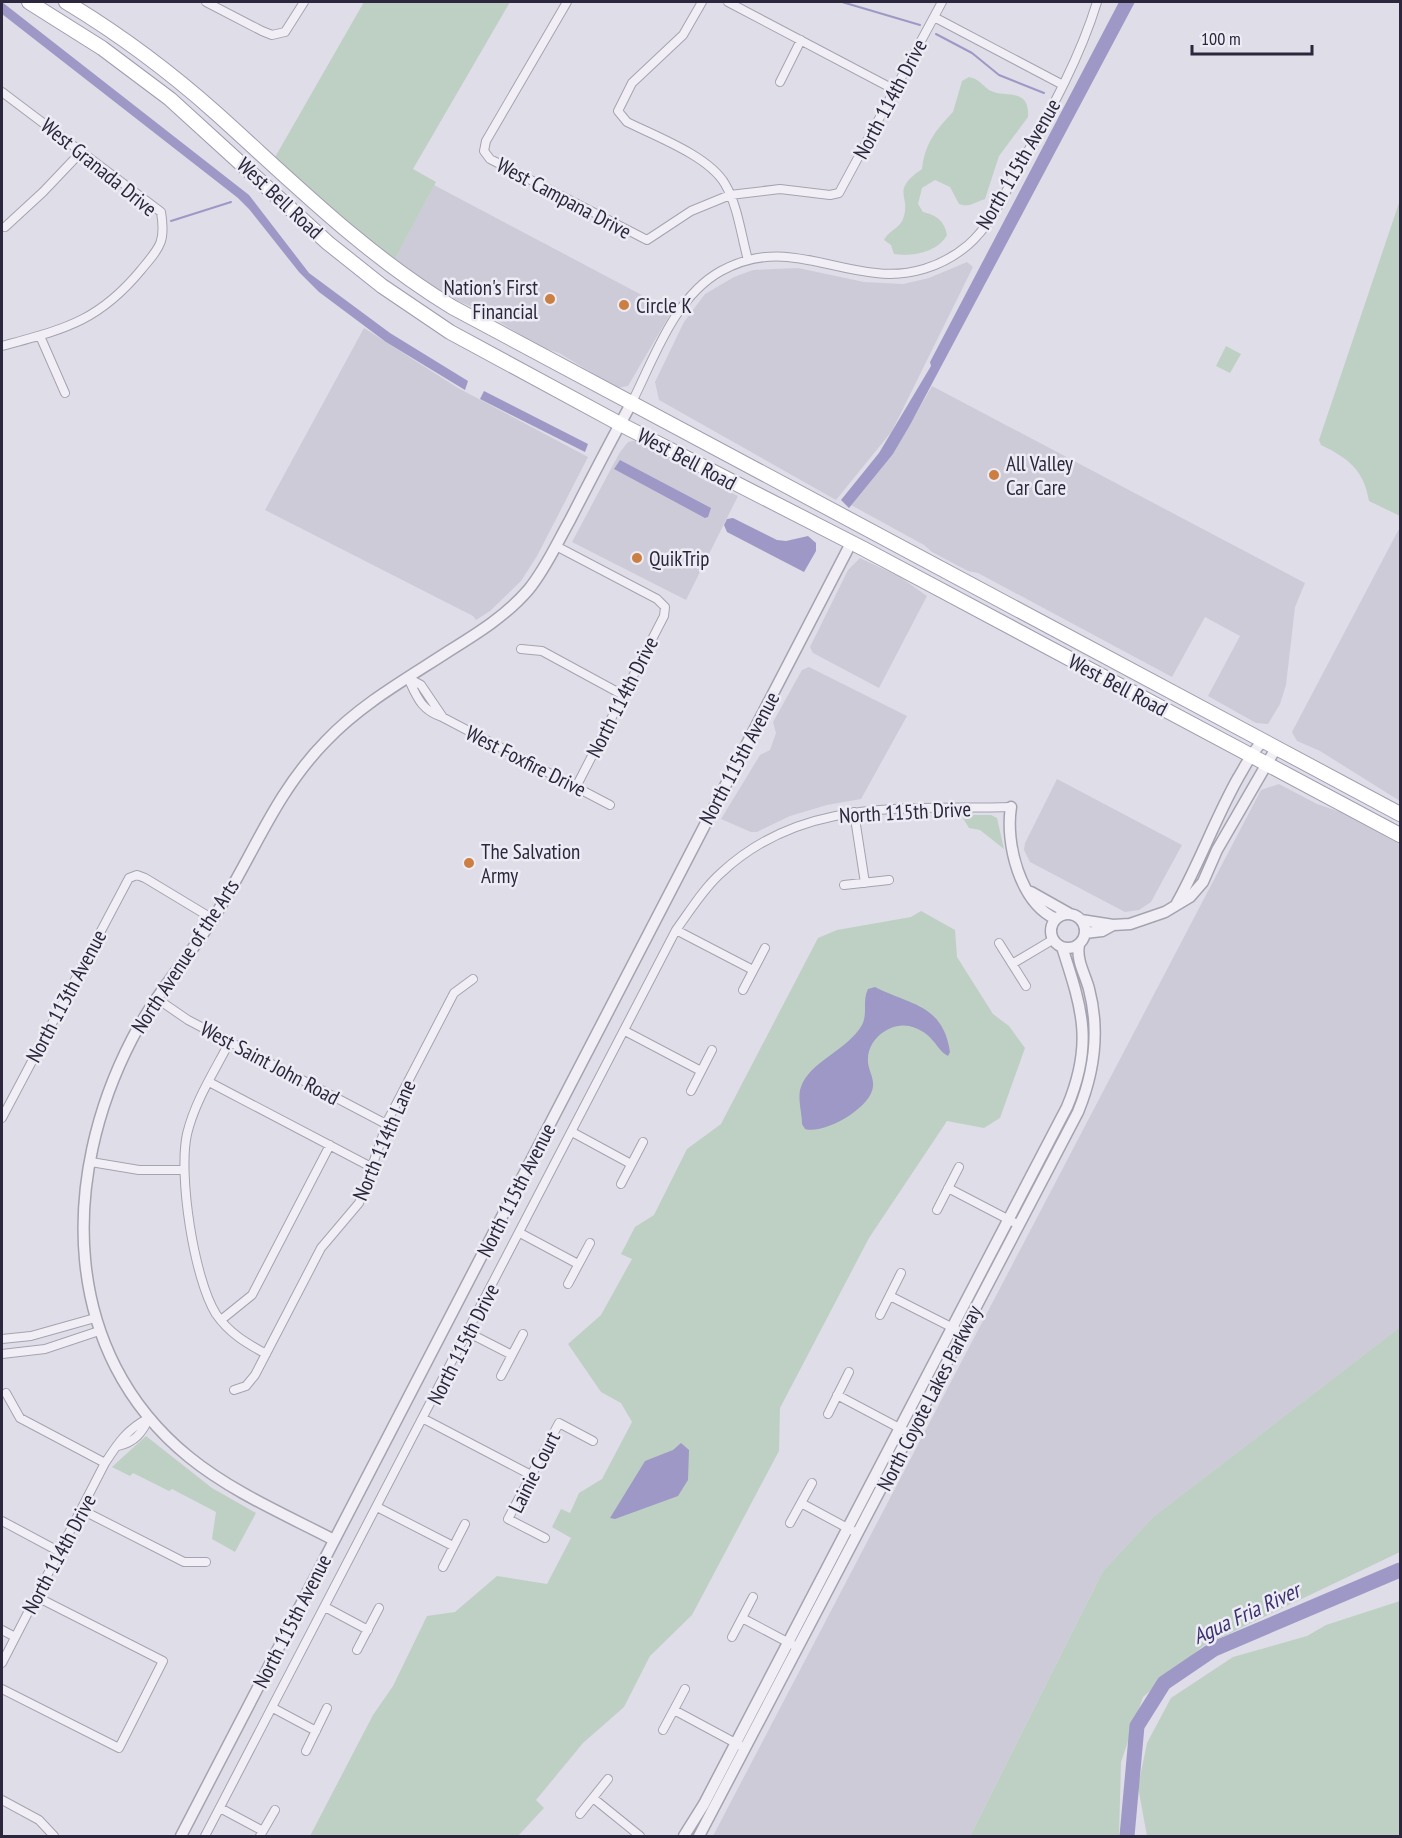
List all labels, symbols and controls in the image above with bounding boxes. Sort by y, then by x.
scale bar [1192,18,1312,56]
text: 100 m [1201,27,1241,50]
street label: North 114th Drive [847,34,933,164]
street label: North 115th Avenue [970,94,1066,234]
street label: West Granada Drive [35,112,163,222]
street label: West Bell Road [231,151,329,245]
street label: West Campana Drive [492,151,636,245]
place label: Nation's First Financial [444,274,538,325]
marker: Nation's First Financial [543,292,557,306]
place label: Circle K [636,292,692,319]
marker: Circle K [617,298,631,312]
street label: West Bell Road [633,422,741,496]
place label: All Valley Car Care [1006,450,1073,501]
marker: All Valley Car Care [987,468,1001,482]
place label: QuikTrip [649,545,709,572]
marker: QuikTrip [630,551,644,565]
street label: North 114th Drive [580,632,664,762]
street label: West Bell Road [1064,648,1172,722]
street label: North 115th Avenue [693,687,785,829]
street label: West Foxfire Drive [461,719,591,803]
street label: North 115th Drive [838,795,972,829]
place label: The Salvation Army [481,838,580,889]
marker: The Salvation Army [462,856,476,870]
street label: North Avenue of the Arts [125,874,245,1038]
street label: North 113th Avenue [20,925,112,1067]
street label: West Saint John Road [196,1015,344,1111]
street label: North 114th Lane [346,1076,422,1204]
street label: North 115th Avenue [471,1119,561,1261]
street label: North 115th Drive [421,1279,505,1409]
street label: North Coyote Lakes Parkway [871,1301,988,1495]
street label: Lainie Court [502,1427,566,1517]
street label: North 114th Drive [16,1489,102,1619]
street label: North 115th Avenue [247,1550,337,1692]
water label: Agua Fria River [1188,1575,1307,1650]

